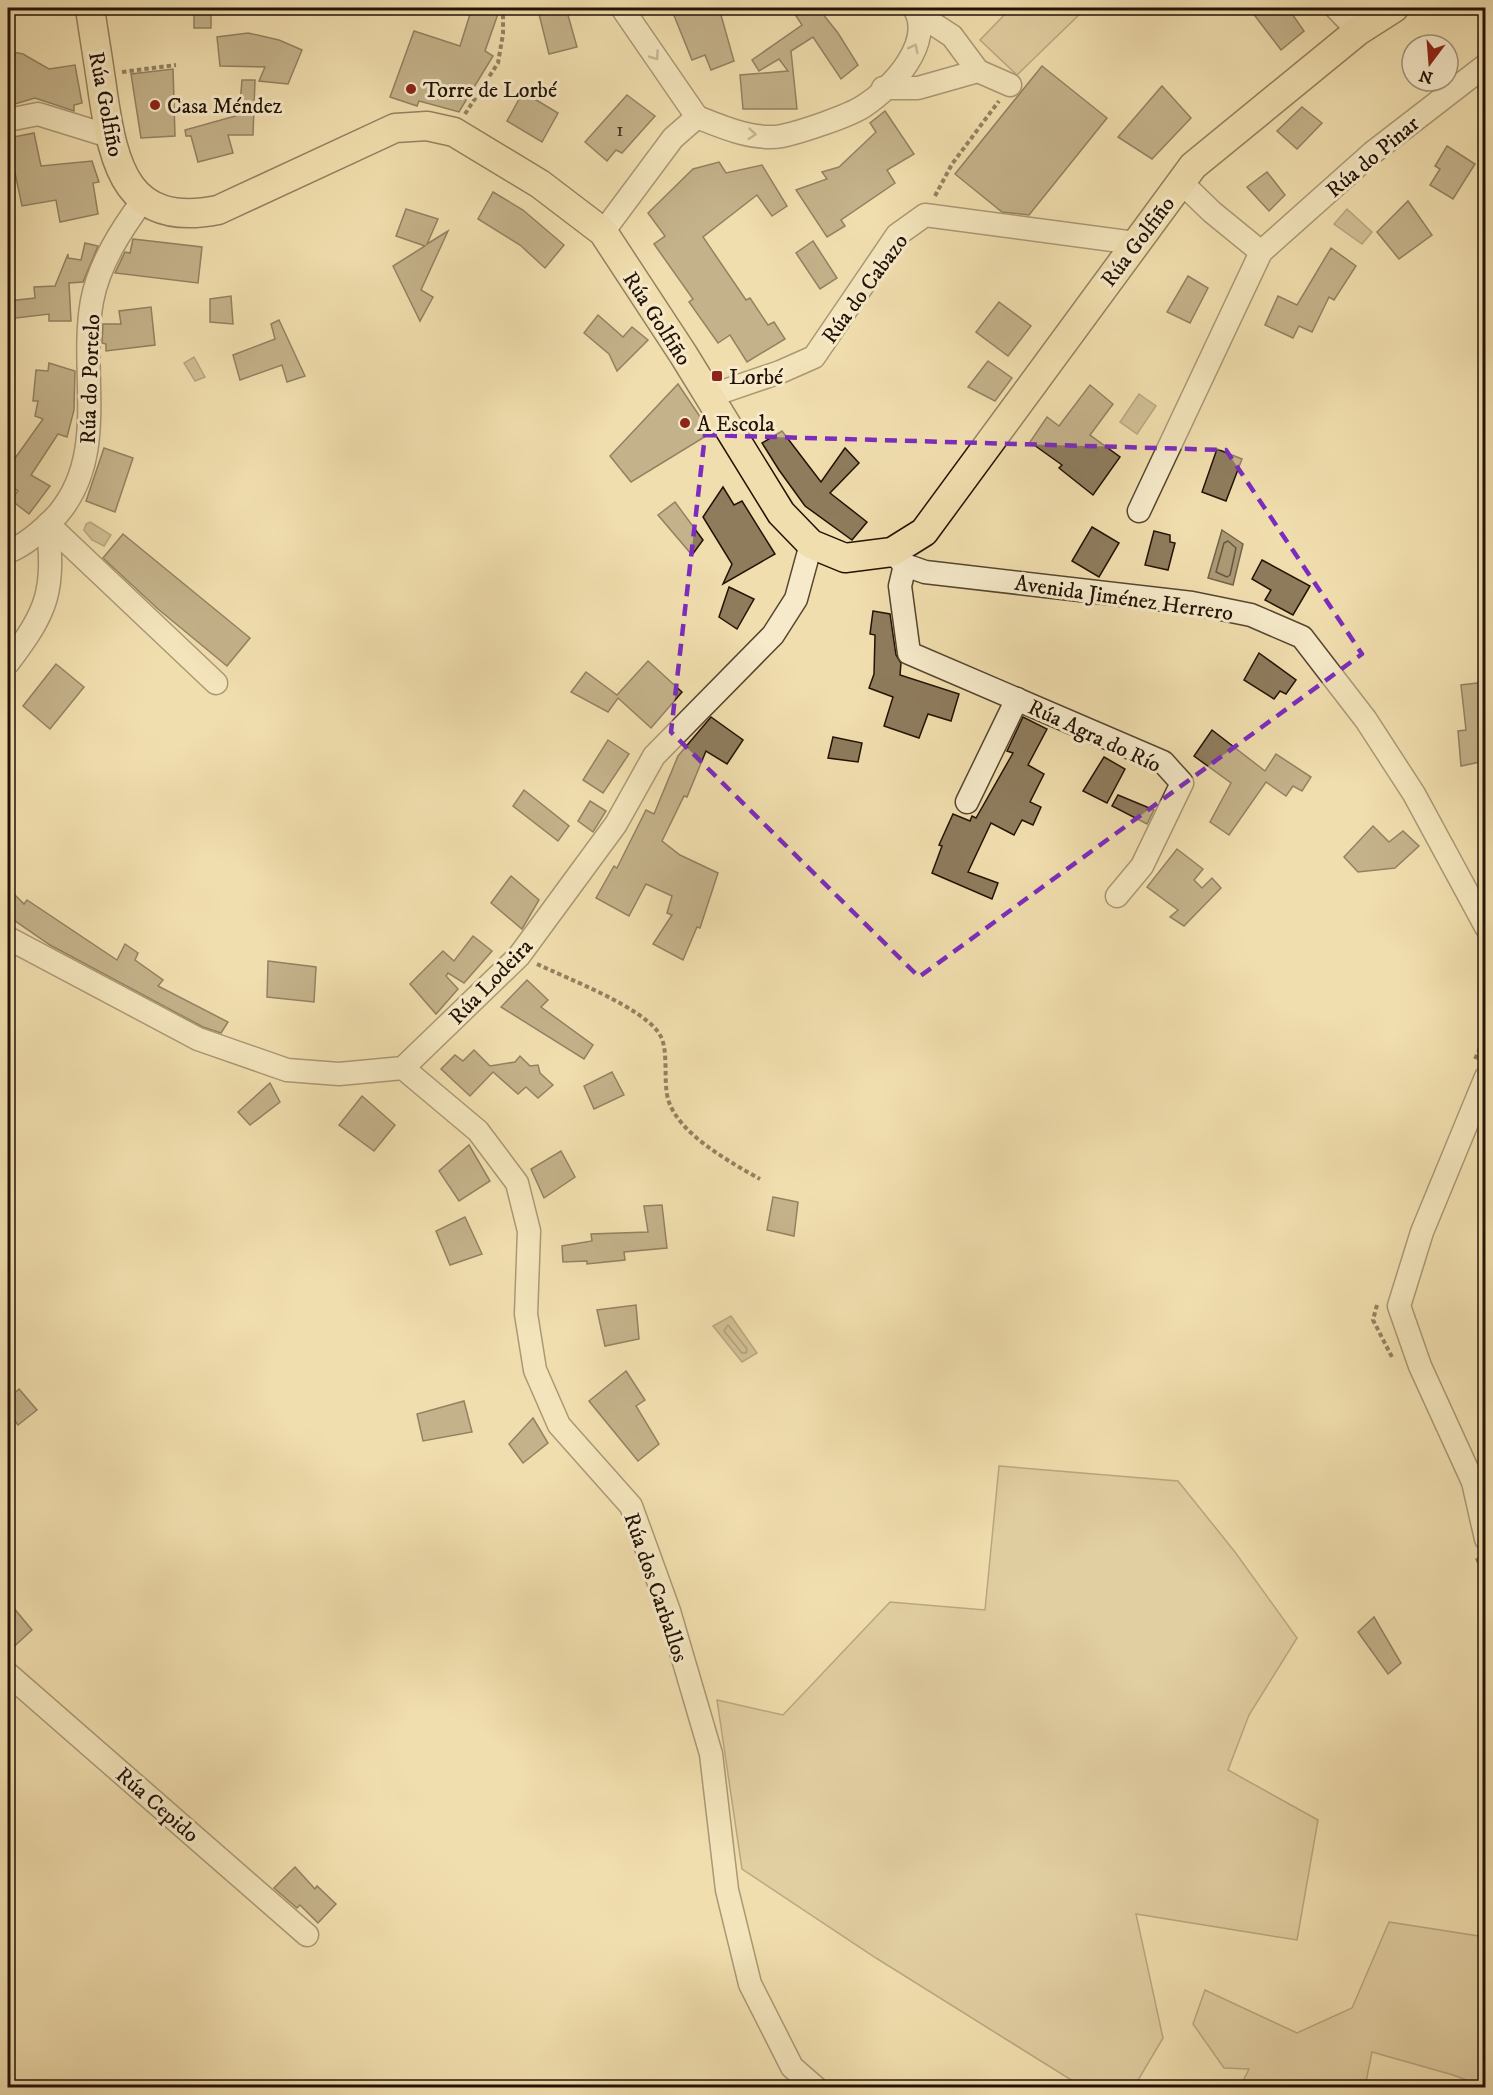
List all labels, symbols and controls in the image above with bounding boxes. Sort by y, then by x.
north arrow [1400,33,1460,93]
one-way arrow [907,43,919,54]
street label: Rúa Golfiño [82,49,129,159]
one-way arrow [648,49,659,60]
text: N [1417,65,1435,88]
place label: Torre de Lorbé [423,77,557,104]
marker: Torre de Lorbé [404,82,418,96]
place label: Casa Méndez [167,93,283,120]
marker: Casa Méndez [148,98,162,112]
street label: Rúa do Pinar [1321,110,1426,204]
house number: 1 [616,118,624,143]
one-way arrow [748,127,757,140]
street label: Rúa Golfiño [1095,191,1181,293]
street label: Rúa do Cabazo [816,229,914,349]
street label: Rúa Golfiño [616,267,697,371]
street label: Rúa do Portelo [75,313,106,445]
place label: Lorbé [729,364,783,391]
marker: Lorbé [710,369,724,383]
place label: A Escola [697,411,775,438]
marker: A Escola [678,416,692,430]
street label: Avenida Jiménez Herrero [1013,570,1235,627]
street label: Rúa Agra do Río [1024,694,1165,779]
street label: Rúa Lodeira [443,933,539,1031]
street label: Rúa dos Carballos [617,1509,694,1666]
street label: Rúa Cepido [110,1762,204,1849]

